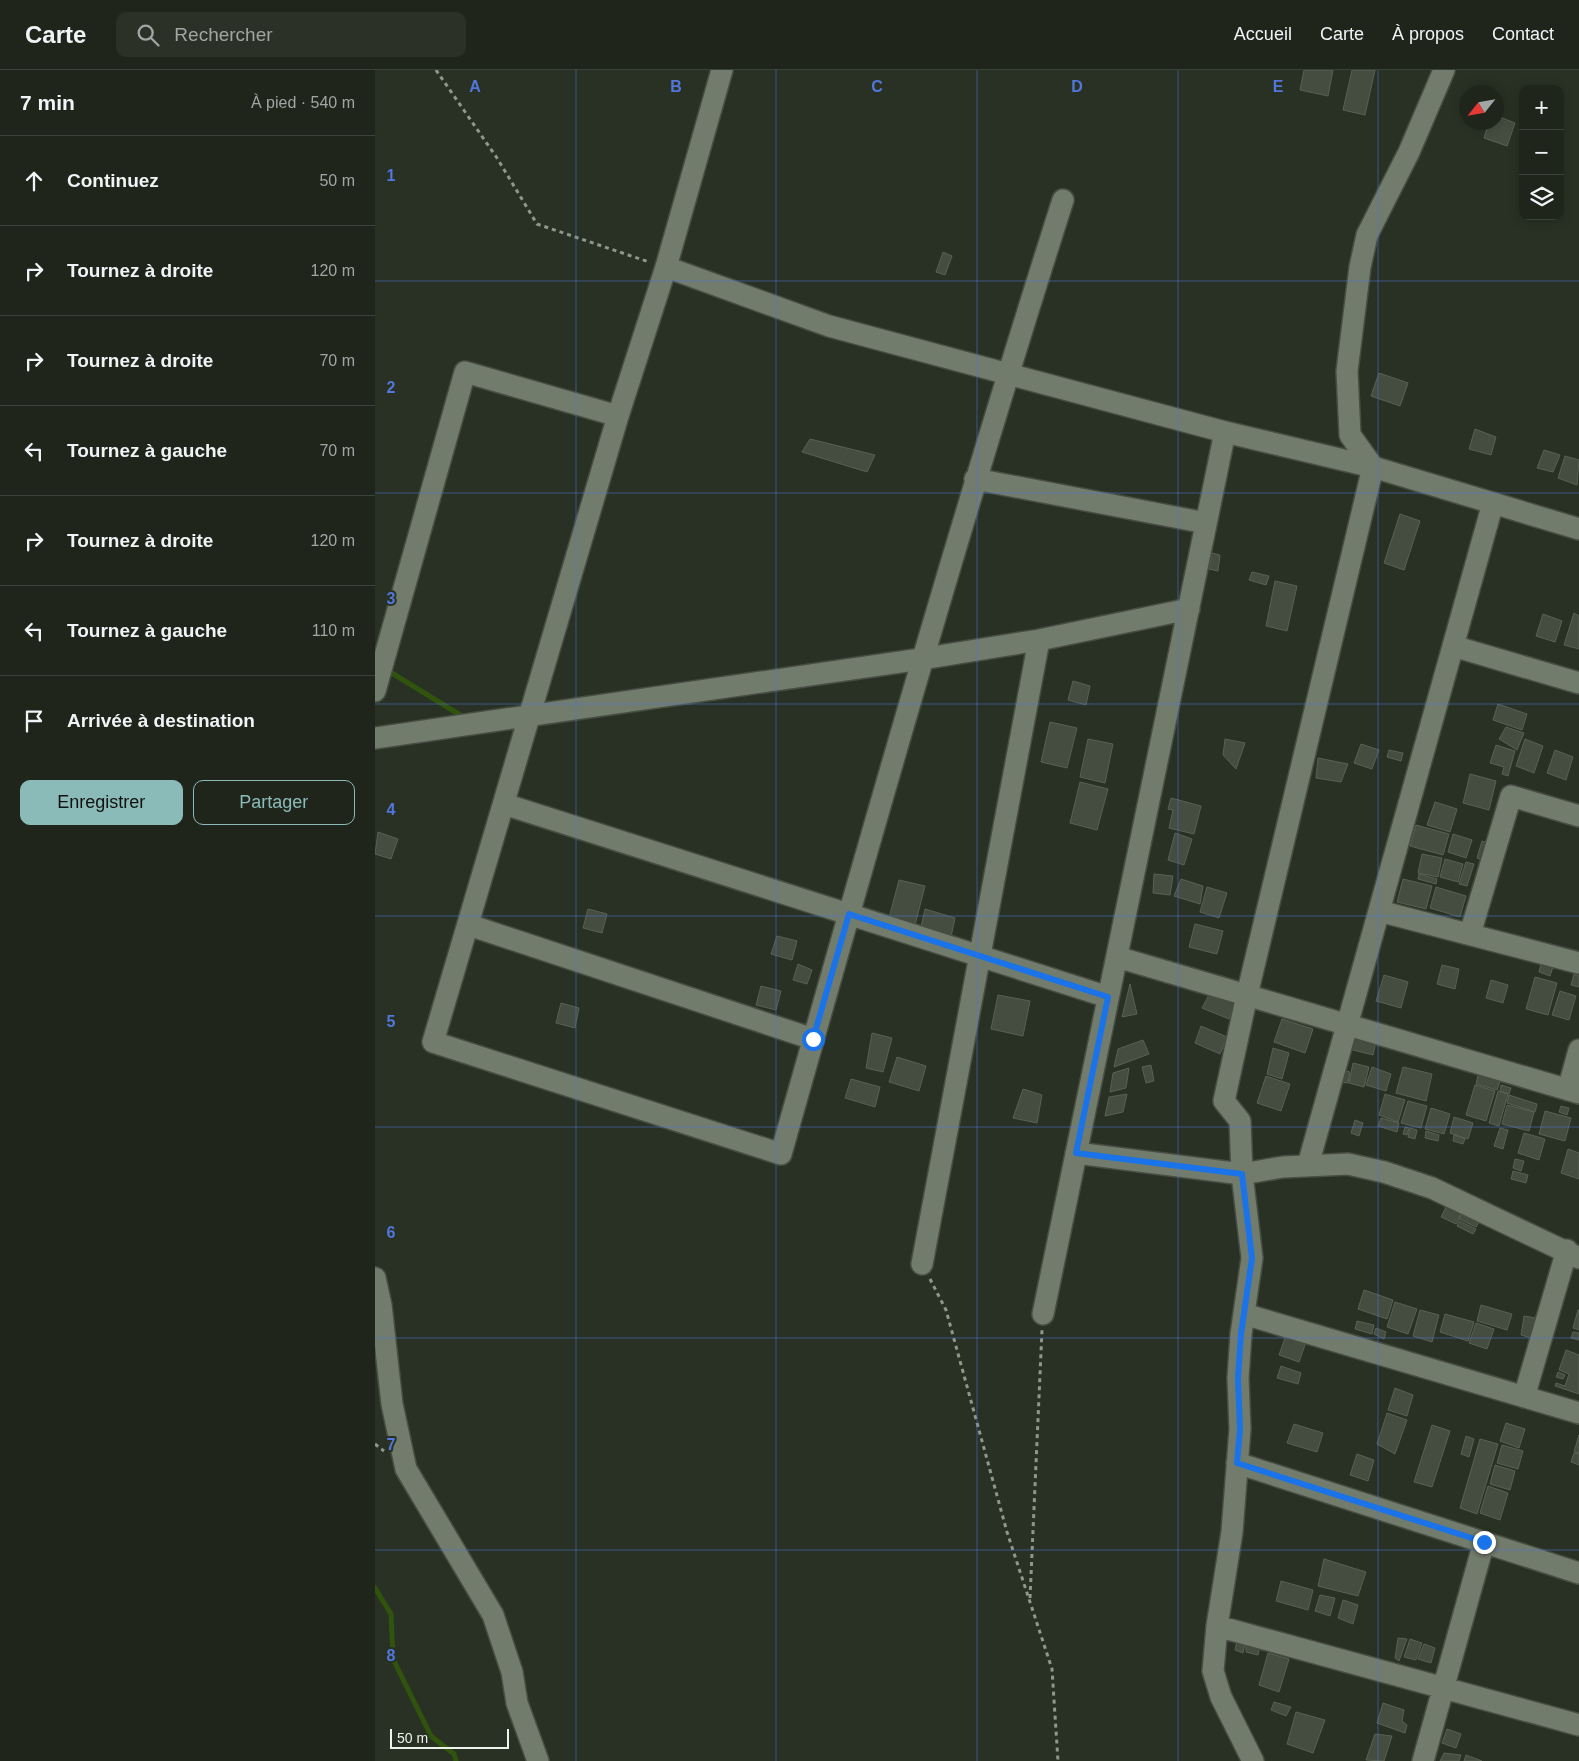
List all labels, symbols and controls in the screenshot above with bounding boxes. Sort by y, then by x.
search box [116,12,466,57]
text: Carte [25,21,86,48]
icon: search [134,21,162,49]
text: Rechercher [174,24,273,45]
text: Accueil [1234,24,1292,44]
text: Carte [1320,24,1364,44]
text: À propos [1392,24,1464,44]
text: Contact [1492,24,1554,44]
text: A [469,78,481,95]
text: B [670,78,682,95]
text: C [871,78,883,95]
text: D [1071,78,1083,95]
text: E [1273,78,1284,95]
north arrow [1459,85,1504,130]
map controls [1519,85,1564,220]
button: + [1519,85,1564,130]
text: 7 min [20,91,75,114]
text: À pied · 540 m [251,94,355,111]
button: − [1519,130,1564,175]
icon: ahead [20,167,48,195]
text: 1 [387,167,396,184]
text: Continuez [67,170,159,191]
text: 50 m [319,172,355,189]
button: layers [1519,175,1564,220]
icon: right [20,257,48,285]
text: Tournez à droite [67,260,213,281]
text: 120 m [311,262,355,279]
icon: right [20,347,48,375]
text: Tournez à droite [67,350,213,371]
text: 70 m [319,352,355,369]
text: 2 [387,379,396,396]
icon: left [20,437,48,465]
text: Tournez à gauche [67,440,227,461]
text: 70 m [319,442,355,459]
icon: right [20,527,48,555]
text: Tournez à droite [67,530,213,551]
text: 120 m [311,532,355,549]
text: 3 [387,590,396,607]
icon: left [20,617,48,645]
text: Tournez à gauche [67,620,227,641]
text: 110 m [312,622,355,639]
icon: arrive [20,707,48,735]
text: Arrivée à destination [67,710,255,731]
button: Enregistrer [20,780,183,825]
button: Partager [193,780,355,825]
text: 4 [387,801,396,818]
text: 5 [387,1013,396,1030]
route start [802,1028,825,1051]
text: 6 [387,1224,396,1241]
text: 7 [387,1436,396,1453]
route end [1473,1531,1496,1554]
text: 8 [387,1647,396,1664]
scale bar [390,1726,509,1749]
text: 50 m [397,1730,428,1746]

